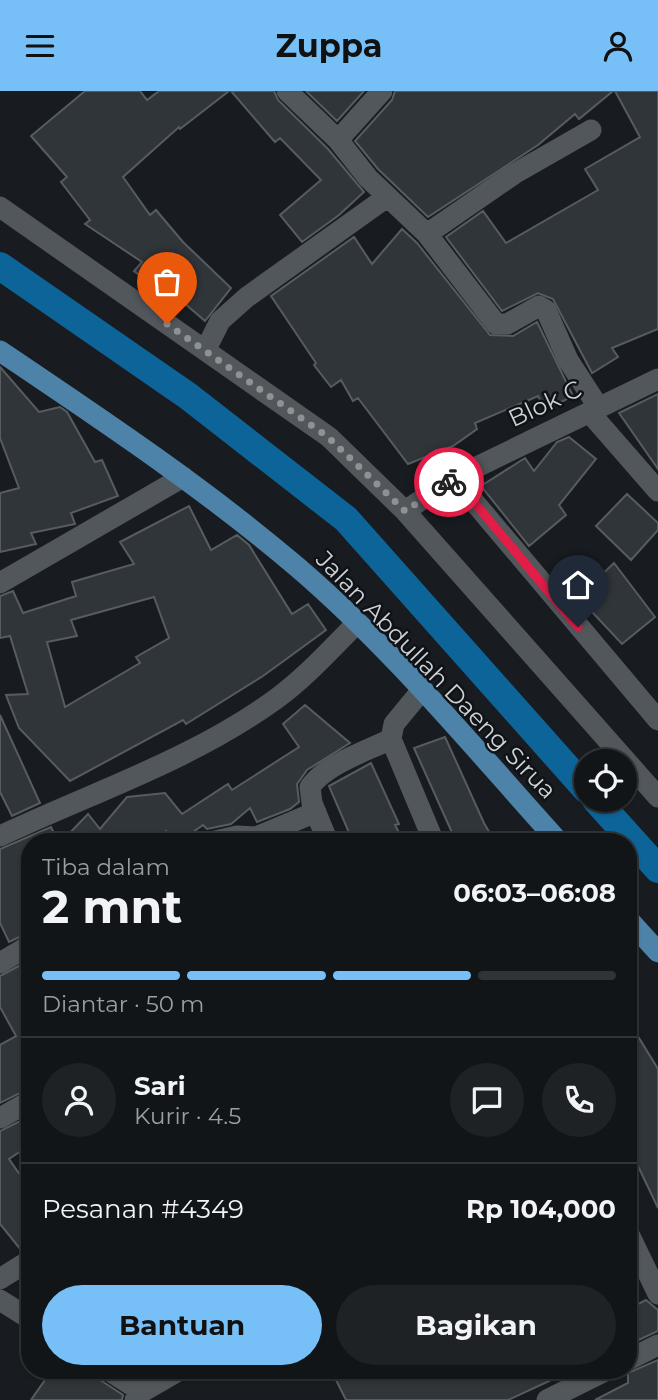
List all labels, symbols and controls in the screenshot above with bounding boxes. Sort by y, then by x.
text: Zuppa [276,26,382,65]
icon: menu [21,27,59,65]
icon: person [599,27,637,65]
pin [137,252,197,324]
icon: bag [148,263,186,301]
street label: Blok C [504,374,586,433]
courier [414,447,484,517]
icon: bike [430,463,468,501]
street label: Jalan Abdullah Daeng Sirua [309,544,563,805]
pin [548,555,608,627]
icon: home [559,566,597,604]
map controls [574,749,637,812]
button: locate [574,749,637,812]
text: Tiba dalam [42,853,170,881]
text: 06:03–06:08 [453,877,616,909]
text: 2 mnt [42,878,182,935]
text: Diantar · 50 m [42,990,205,1018]
button: person [42,1063,116,1137]
button: chat [450,1063,524,1137]
button: phone [542,1063,616,1137]
text: Sari [134,1070,186,1102]
text: Kurir · 4.5 [134,1102,241,1130]
text: Pesanan #4349 [42,1193,244,1225]
text: Rp 104,000 [466,1193,616,1225]
button: Bantuan [42,1285,322,1365]
button: Bagikan [336,1285,616,1365]

